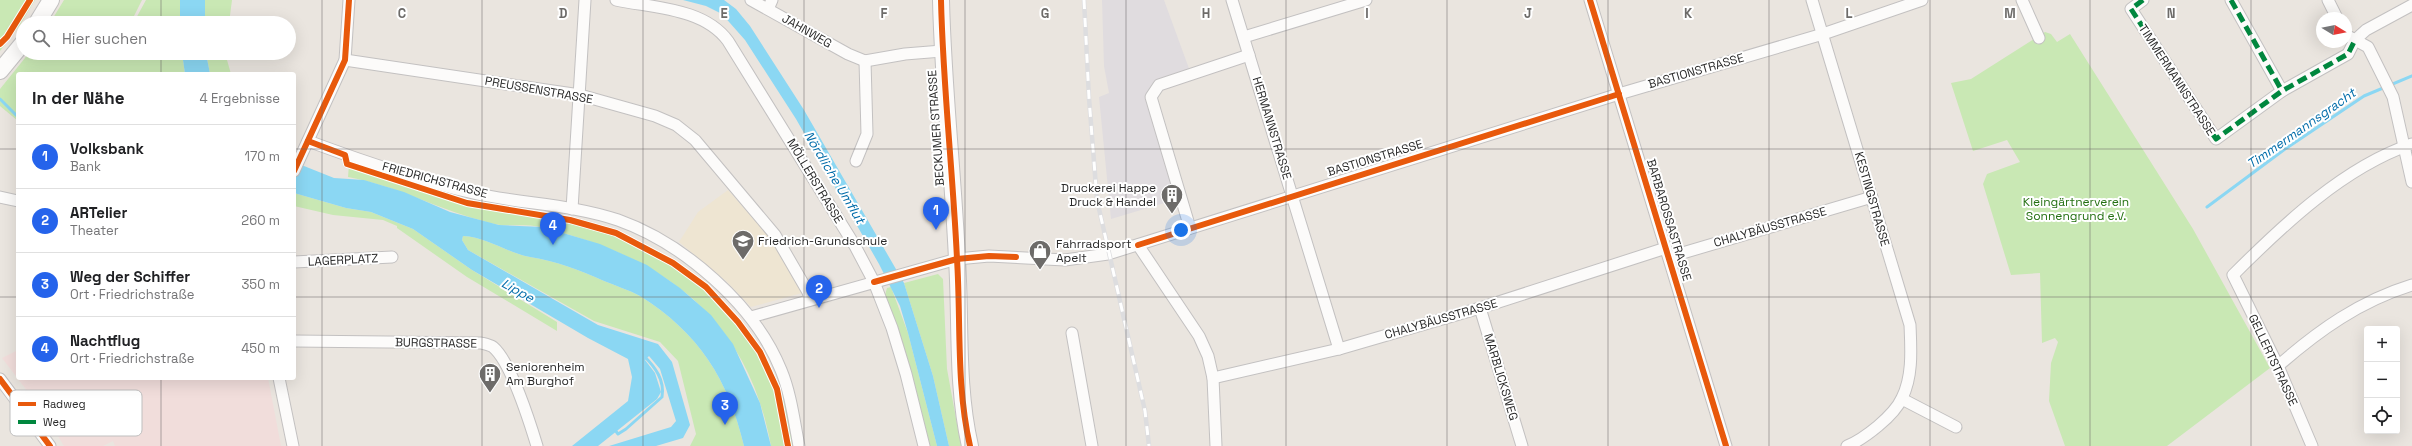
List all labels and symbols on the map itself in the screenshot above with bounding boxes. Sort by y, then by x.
text: C [398,5,406,22]
text: D [559,5,568,22]
text: E [720,5,728,22]
text: F [881,5,888,22]
text: G [1041,5,1049,22]
text: H [1202,5,1210,22]
text: I [1365,5,1369,22]
text: J [1524,5,1532,22]
text: K [1684,5,1693,22]
text: L [1845,5,1853,22]
text: M [2004,5,2016,22]
text: N [2167,5,2175,22]
street label: JAHNWEG [779,10,835,52]
north arrow [2316,12,2352,48]
street label: TIMMERMANNSTRASSE [2135,21,2219,139]
street label: BASTIONSTRASSE [1646,50,1746,92]
street label: BECKUMER STRASSE [924,69,948,186]
street label: PREUSSENSTRASSE [484,73,595,107]
street label: HERMANNSTRASSE [1249,75,1295,182]
water label: Timmermannsgracht [2244,84,2360,172]
water label: Nördliche Umflut [800,128,869,228]
street label: MÖLLERSTRASSE [783,136,847,227]
street label: BASTIONSTRASSE [1325,136,1425,180]
street label: KESTINGSTRASSE [1851,150,1893,248]
street label: BARBAROSSASTRASSE [1643,157,1695,283]
street label: FRIEDRICHSTRASSE [381,158,490,202]
place label: Druckerei Happe Druck & Handel [1061,180,1156,210]
building icon: Druckerei Happe Druck & Handel [1159,182,1185,215]
park label: Kleingärtnerverein Sonnengrund e.V. [2023,194,2129,224]
pin: 1 [923,197,949,230]
street label: CHALYBÄUSSTRASSE [1712,203,1829,251]
pin: 4 [540,212,566,245]
your location [1171,220,1191,240]
school or university icon: Friedrich-Grundschule [730,228,756,261]
place label: Friedrich-Grundschule [758,233,887,249]
place label: Fahrradsport Apelt [1056,236,1131,266]
shop icon: Fahrradsport Apelt [1027,238,1053,271]
street label: LAGERPLATZ [307,250,379,270]
water label: Lippe [498,275,538,307]
pin: 2 [806,275,832,308]
street label: CHALYBÄUSSTRASSE [1383,295,1500,343]
street label: GELLERTSTRASSE [2245,312,2301,409]
street label: MARBLICKSWEG [1480,331,1522,423]
street label: BURGSTRASSE [395,334,477,352]
place label: Seniorenheim Am Burghof [506,359,585,389]
building icon: Seniorenheim Am Burghof [477,361,503,394]
legend [10,390,142,436]
pin: 3 [712,392,738,425]
text: Radweg [43,397,85,411]
text: Weg [43,415,66,429]

